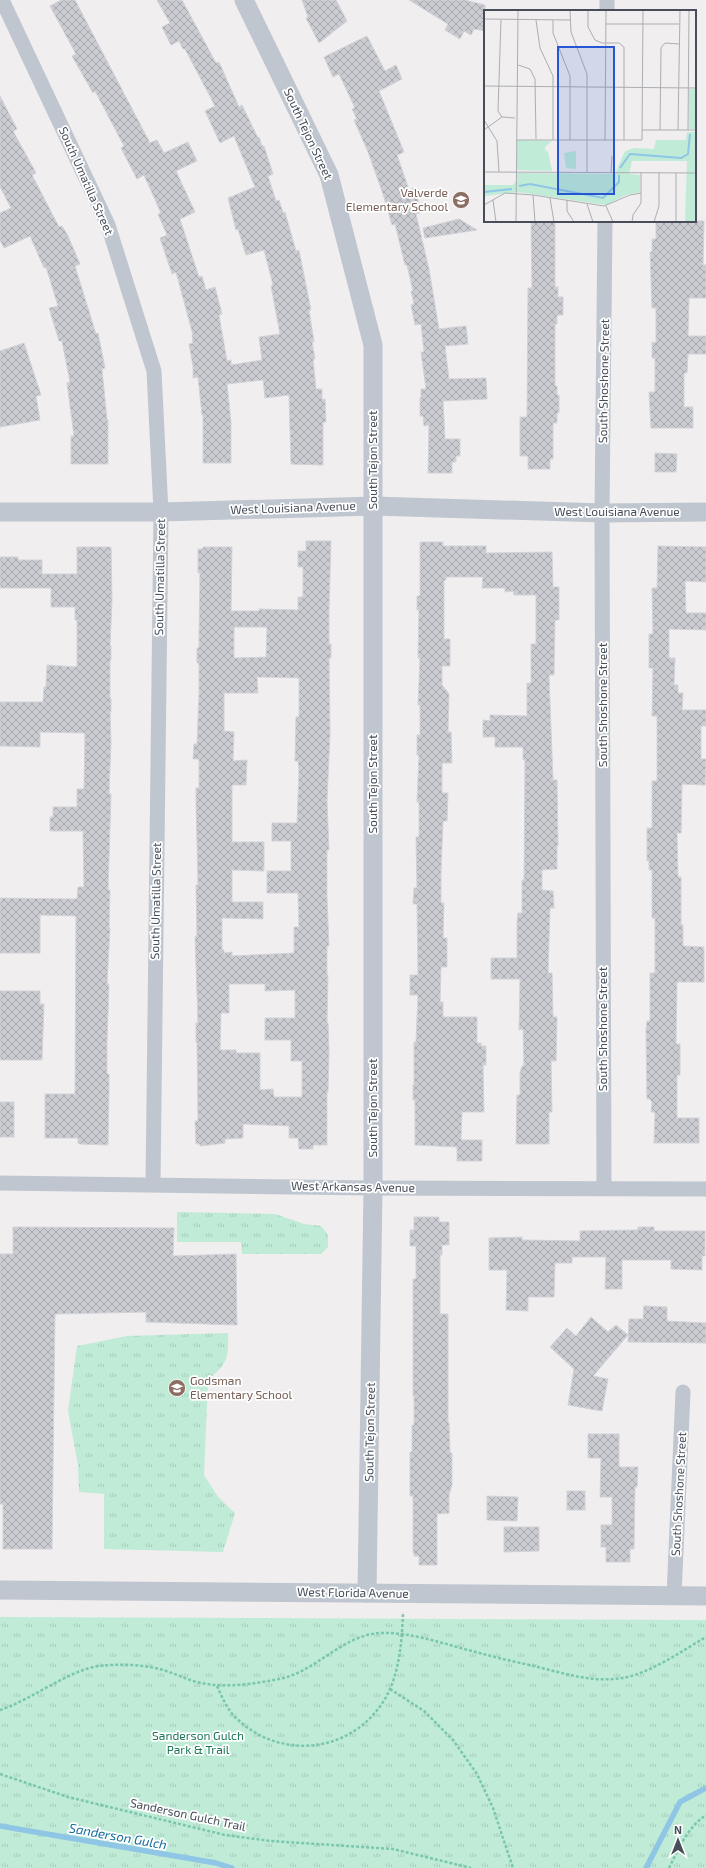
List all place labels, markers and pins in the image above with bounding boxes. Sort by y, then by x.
place label: Valverde Elementary School [346,185,448,213]
school or university icon: Valverde Elementary School [451,190,471,210]
place label: Godsman Elementary School [190,1373,293,1401]
school or university icon: Godsman Elementary School [167,1378,187,1398]

